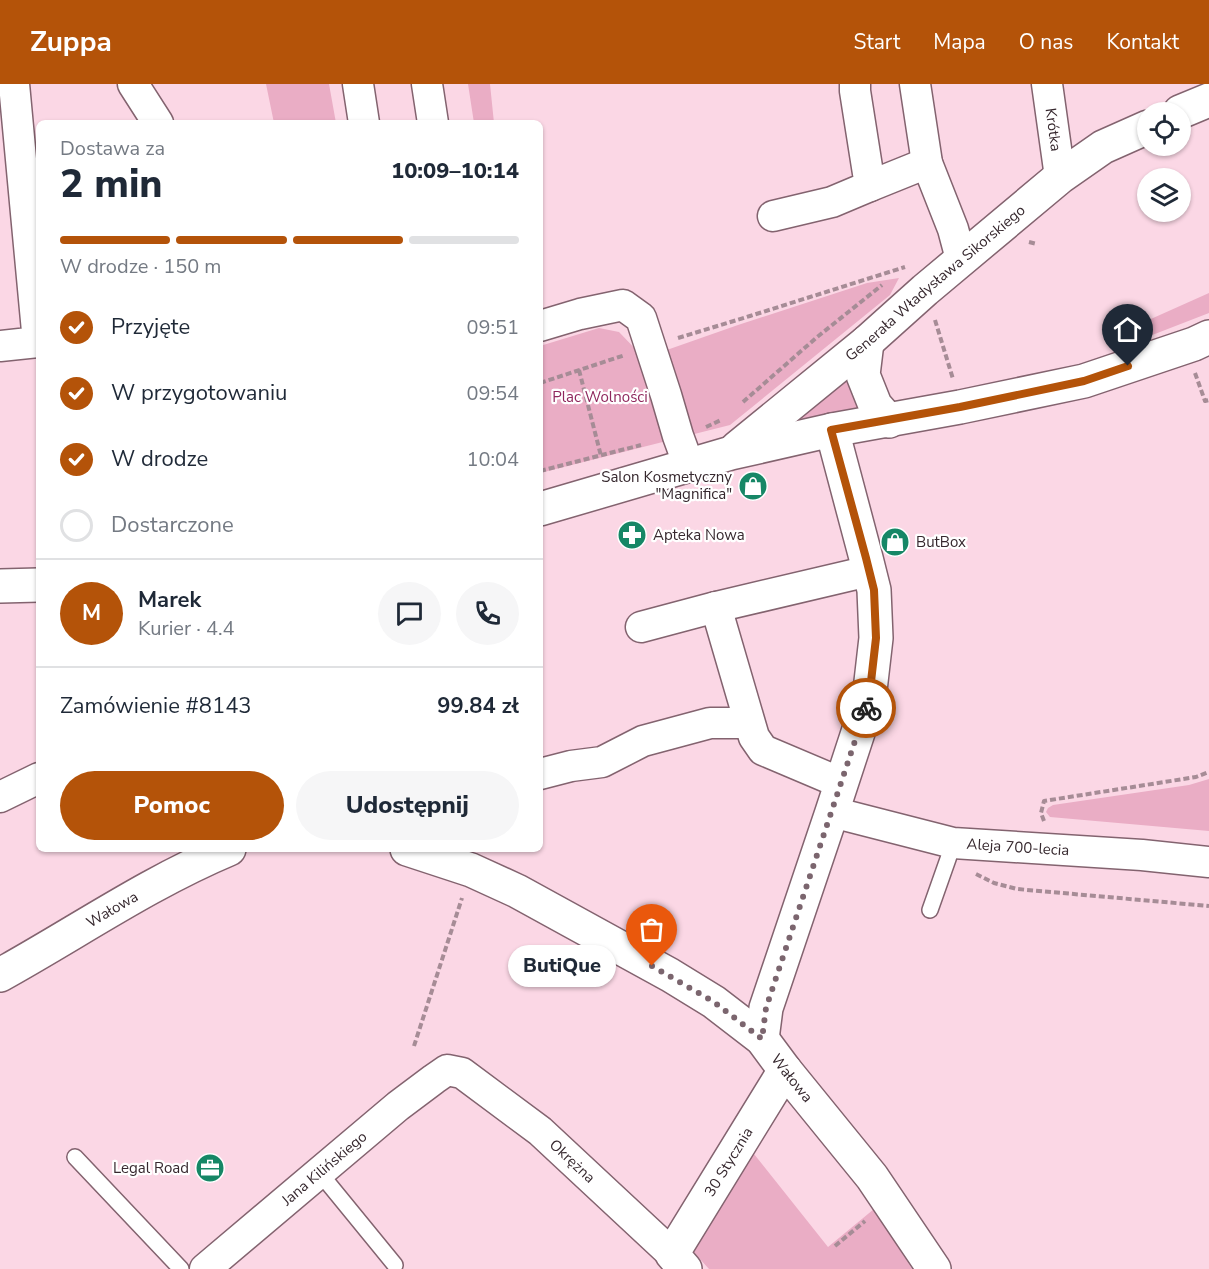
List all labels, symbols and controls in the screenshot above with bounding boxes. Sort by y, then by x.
text: Zuppa [30,23,112,61]
text: Start [854,28,900,56]
text: Mapa [933,28,986,56]
text: O nas [1019,28,1073,56]
text: Kontakt [1106,28,1179,56]
map controls [1137,102,1191,222]
button: locate [1137,102,1191,156]
street label: Krótka [1040,107,1066,153]
text: Dostawa za [60,135,165,162]
text: 10:09–10:14 [391,156,519,186]
text: 2 min [60,158,163,211]
button: layers [1137,168,1191,222]
street label: Generała Władysława Sikorskiego [841,200,1029,366]
text: W drodze · 150 m [60,253,221,280]
pin [1102,304,1153,366]
icon: check [60,311,93,344]
text: Przyjęte [111,312,190,342]
icon: home [1111,313,1144,346]
text: 09:51 [466,314,519,341]
icon: check [60,377,93,410]
text: W przygotowaniu [111,378,287,408]
text: 09:54 [466,380,519,407]
park label: Plac Wolności [552,387,648,407]
icon: check [60,443,93,476]
text: W drodze [111,444,208,474]
text: 10:04 [466,446,519,473]
place label: Salon Kosmetyczny "Magnifica" [601,467,732,504]
shop icon: Salon Kosmetyczny "Magnifica" [737,470,769,502]
text: Dostarczone [111,510,234,540]
pharmacy icon: Apteka Nowa [616,519,648,551]
place label: Apteka Nowa [653,525,745,545]
shop icon: ButBox [879,526,911,558]
place label: ButBox [916,532,966,552]
button: chat [378,582,441,645]
button: phone [456,582,519,645]
text: Marek [138,585,201,615]
text: M [82,598,101,628]
text: Kurier · 4.4 [138,615,235,642]
courier [836,678,896,738]
text: Zamówienie #8143 [60,691,252,721]
text: 99.84 zł [437,691,519,721]
icon: bike [850,692,883,725]
button: Pomoc [60,771,284,840]
button: Udostępnij [296,771,519,840]
street label: Aleja 700-lecia [966,834,1070,860]
street label: Wałowa [83,886,142,932]
pin [626,904,677,966]
icon: bag [635,913,668,946]
callout: ButiQue [508,945,616,987]
text: ButiQue [523,952,601,979]
street label: Wałowa [766,1050,817,1107]
street label: 30 Stycznia [700,1123,758,1200]
street label: Jana Kilińskiego [277,1127,371,1211]
street label: Okrężna [545,1135,599,1187]
office icon: Legal Road [194,1152,226,1184]
place label: Legal Road [113,1158,189,1178]

